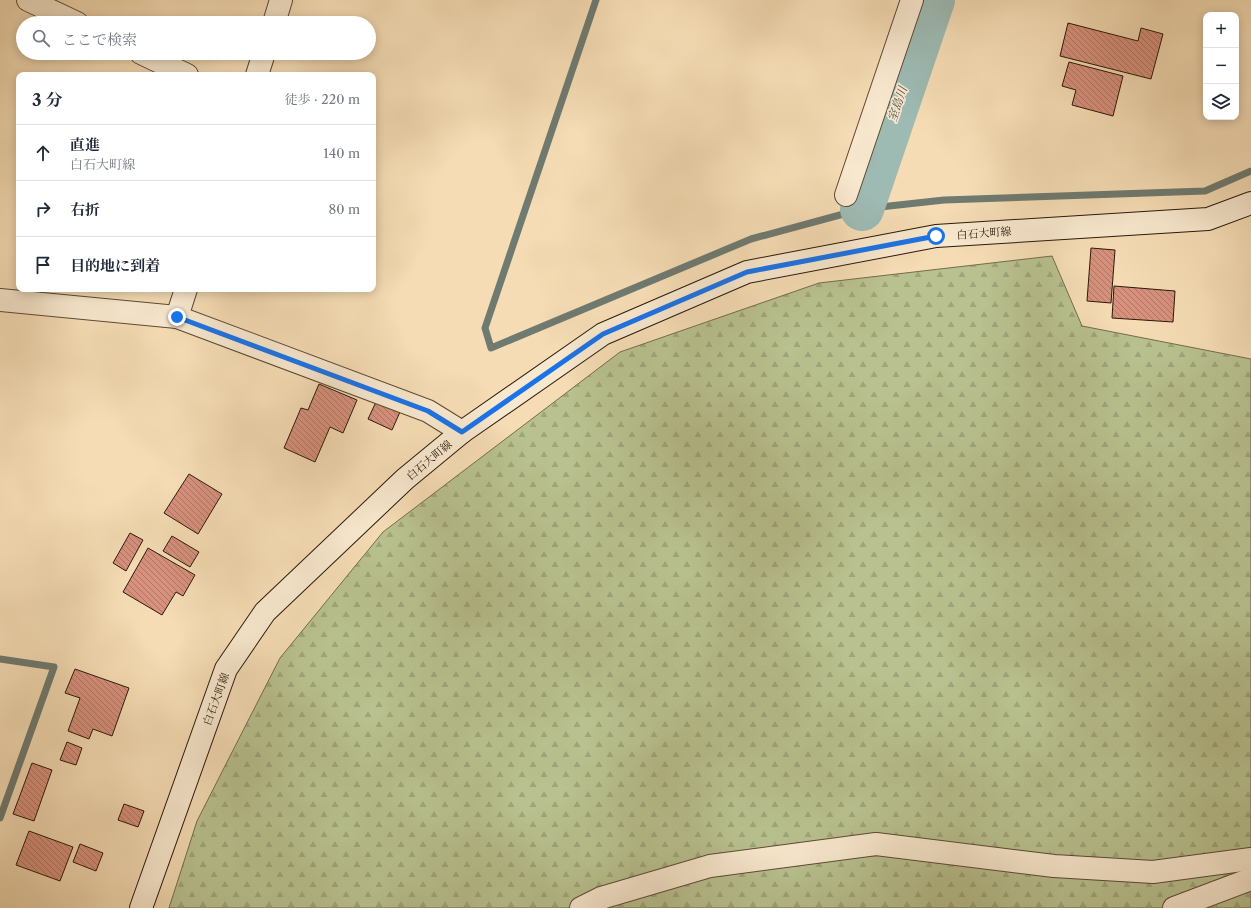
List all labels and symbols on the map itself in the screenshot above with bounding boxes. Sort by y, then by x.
water label: 室島川 [884,83,911,123]
street label: 白石大町線 [956,224,1012,242]
route start [927,227,945,245]
route end [168,308,186,326]
street label: 白石大町線 [403,437,455,483]
street label: 白石大町線 [200,671,232,727]

